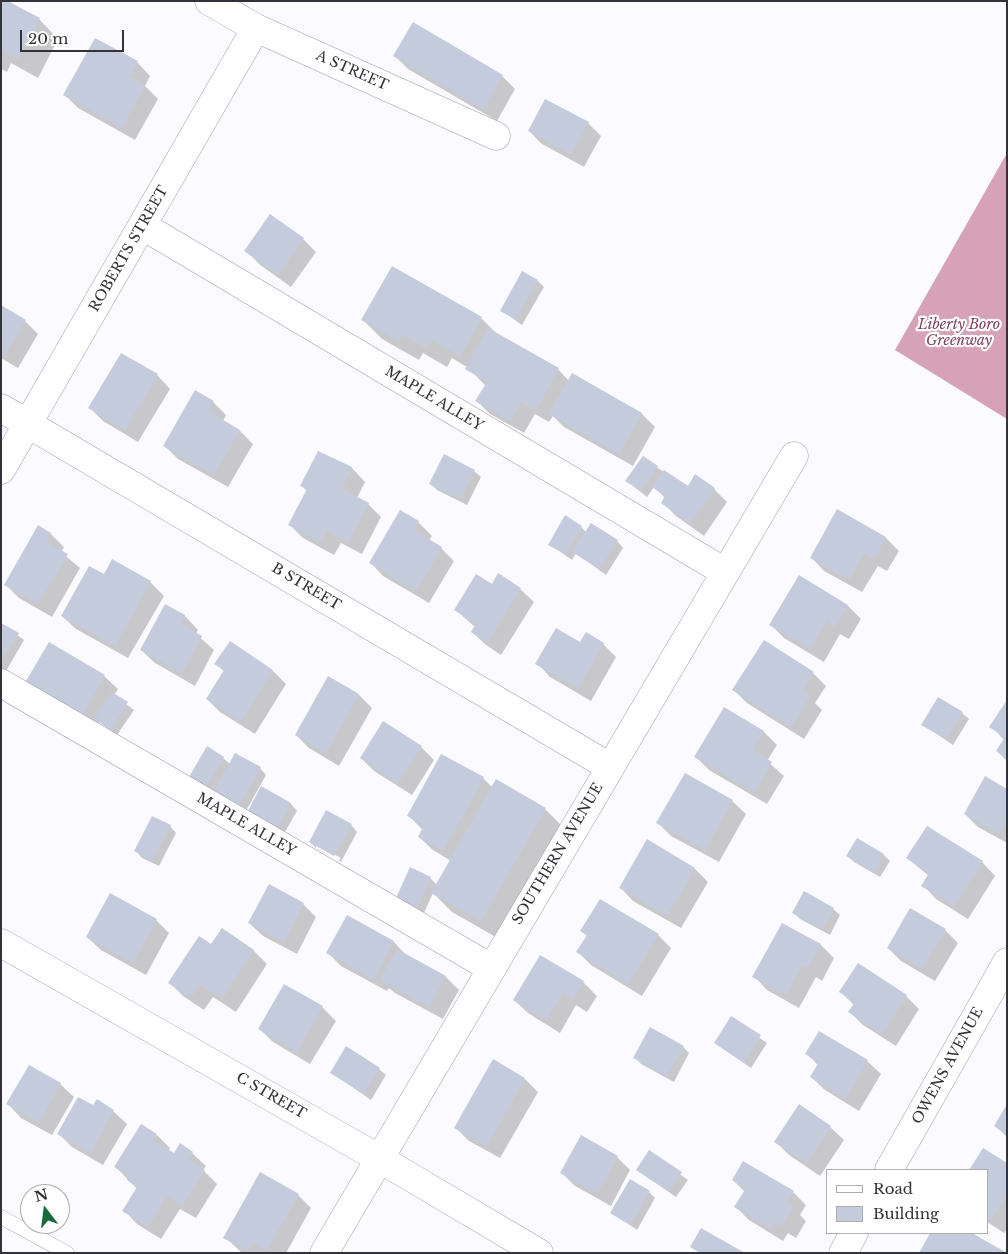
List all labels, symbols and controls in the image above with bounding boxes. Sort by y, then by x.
scale bar [22,20,126,52]
text: 20 m [28,29,68,48]
street label: A STREET [313,48,391,94]
street label: ROBERTS STREET [86,183,172,315]
park label: Liberty Boro Greenway [918,317,1000,350]
street label: MAPLE ALLEY [382,363,486,435]
street label: B STREET [268,560,344,614]
street label: SOUTHERN AVENUE [509,780,607,928]
street label: MAPLE ALLEY [193,790,299,860]
street label: OWENS AVENUE [909,1005,987,1127]
street label: C STREET [233,1069,309,1123]
legend [826,1169,988,1234]
text: Road [873,1179,913,1198]
north arrow [20,1184,70,1234]
text: N [33,1185,50,1206]
text: Building [873,1204,939,1223]

